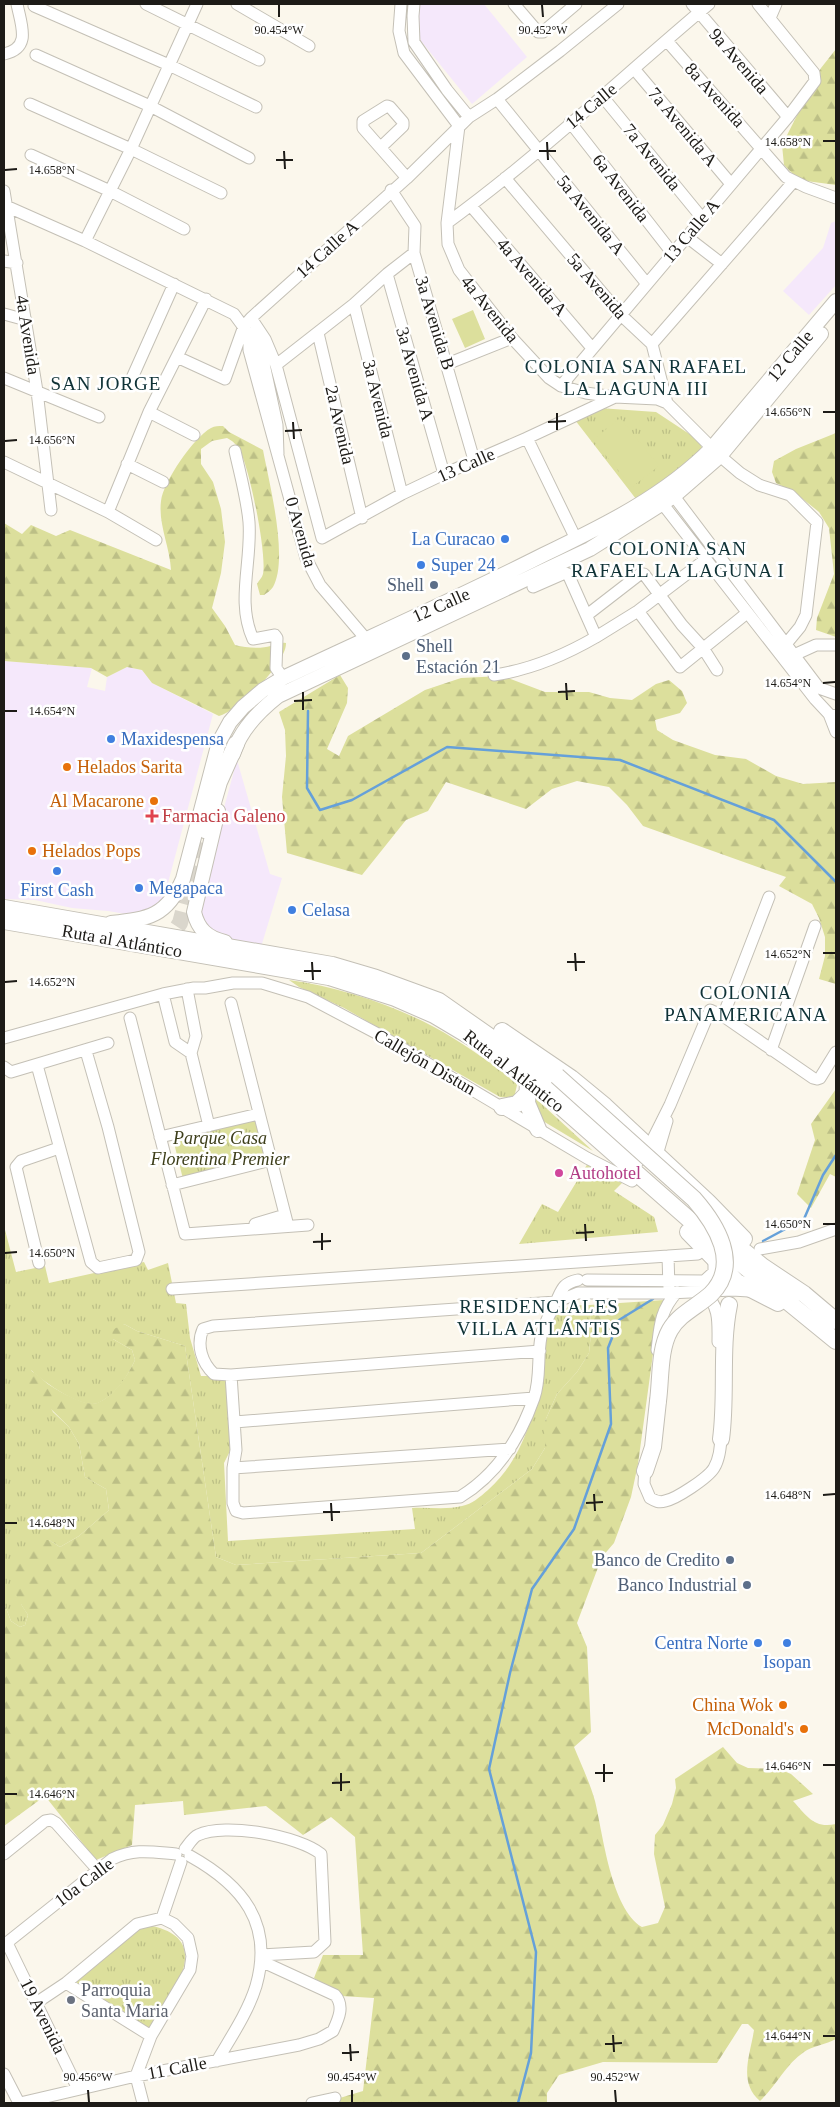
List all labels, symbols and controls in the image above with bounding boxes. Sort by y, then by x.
text: 90.454°W [254,23,304,37]
text: 90.452°W [518,23,568,37]
street label: 9a Avenida [705,24,773,98]
street label: 8a Avenida [681,59,749,131]
street label: 14 Calle [561,79,621,133]
street label: 7a Avenida A [643,82,723,172]
street label: 7a Avenida [618,119,686,195]
text: 14.658°N [765,135,812,149]
street label: 6a Avenida [588,150,654,226]
text: 14.658°N [29,163,76,177]
street label: 5a Avenida A [553,171,629,259]
street label: 13 Calle A [659,195,723,267]
street label: 14 Calle A [292,216,362,282]
street label: 4a Avenida A [491,233,573,321]
street label: 5a Avenida [563,249,631,323]
street label: 4a Avenida [456,271,524,347]
street label: 3a Avenida B [411,274,459,372]
street label: 4a Avenida [12,294,44,376]
street label: 3a Avenida A [392,325,438,423]
street label: 12 Calle [763,326,817,386]
district label: COLONIA SAN RAFAEL LA LAGUNA III [525,356,747,399]
street label: 3a Avenida [359,358,397,440]
district label: SAN JORGE [51,373,161,394]
street label: 2a Avenida [321,384,359,466]
text: 14.656°N [765,405,812,419]
text: 14.656°N [29,433,76,447]
street label: 13 Calle [434,444,498,486]
street label: 0 Avenida [281,495,321,569]
place label: La Curacao [412,529,495,549]
marker: La Curacao [499,533,511,545]
district label: COLONIA SAN RAFAEL LA LAGUNA I [571,538,785,581]
place label: Super 24 [431,555,496,575]
marker: Super 24 [415,559,427,571]
place label: Shell [387,575,424,595]
marker: Shell [428,579,440,591]
street label: 12 Calle [409,584,473,626]
place label: Shell Estación 21 [416,636,500,677]
marker: Shell Estación 21 [400,650,412,662]
text: 14.654°N [765,676,812,690]
text: 14.654°N [29,704,76,718]
place label: Maxidespensa [121,729,224,749]
marker: Maxidespensa [105,733,117,745]
place label: Helados Sarita [77,757,182,777]
marker: Helados Sarita [61,761,73,773]
place label: Al Macarone [50,791,144,811]
marker: Al Macarone [148,795,160,807]
place label: Farmacia Galeno [162,806,285,826]
marker: Farmacia Galeno [146,810,158,822]
place label: Helados Pops [42,841,141,861]
marker: Helados Pops [26,845,38,857]
marker: First Cash [51,865,63,877]
place label: Megapaca [149,878,223,898]
place label: First Cash [20,880,94,900]
marker: Megapaca [133,882,145,894]
place label: Celasa [302,900,350,920]
marker: Celasa [286,904,298,916]
street label: Ruta al Atlántico [60,921,184,961]
text: 14.652°N [765,947,812,961]
text: 14.652°N [29,975,76,989]
district label: COLONIA PANAMERICANA [664,982,828,1025]
street label: Callejón Distun [371,1025,479,1099]
street label: Ruta al Atlántico [460,1026,568,1116]
park label: Parque Casa Florentina Premier [149,1128,291,1169]
place label: Autohotel [569,1163,641,1183]
marker: Autohotel [553,1167,565,1179]
text: 14.650°N [765,1217,812,1231]
text: 14.650°N [29,1246,76,1260]
district label: RESIDENCIALES VILLA ATLÁNTIS [457,1296,621,1339]
text: 14.648°N [765,1488,812,1502]
text: 14.648°N [29,1516,76,1530]
place label: Banco de Credito [594,1550,720,1570]
marker: Banco de Credito [724,1554,736,1566]
place label: Banco Industrial [618,1575,737,1595]
marker: Banco Industrial [741,1579,753,1591]
place label: Centra Norte [655,1633,748,1653]
marker: Centra Norte [752,1637,764,1649]
marker: Isopan [781,1637,793,1649]
place label: Isopan [763,1652,811,1672]
place label: China Wok [692,1695,773,1715]
marker: China Wok [777,1699,789,1711]
place label: McDonald's [707,1719,794,1739]
marker: McDonald's [798,1723,810,1735]
text: 14.646°N [765,1759,812,1773]
text: 14.646°N [29,1787,76,1801]
street label: 10a Calle [51,1853,117,1911]
street label: 19 Avenida [16,1975,70,2057]
place label: Parroquia Santa Maria [81,1980,168,2021]
marker: Parroquia Santa Maria [65,1994,77,2006]
text: 14.644°N [765,2029,812,2043]
street label: 11 Calle [146,2052,208,2084]
text: 90.456°W [63,2070,113,2084]
text: 90.454°W [327,2070,377,2084]
text: 90.452°W [590,2070,640,2084]

